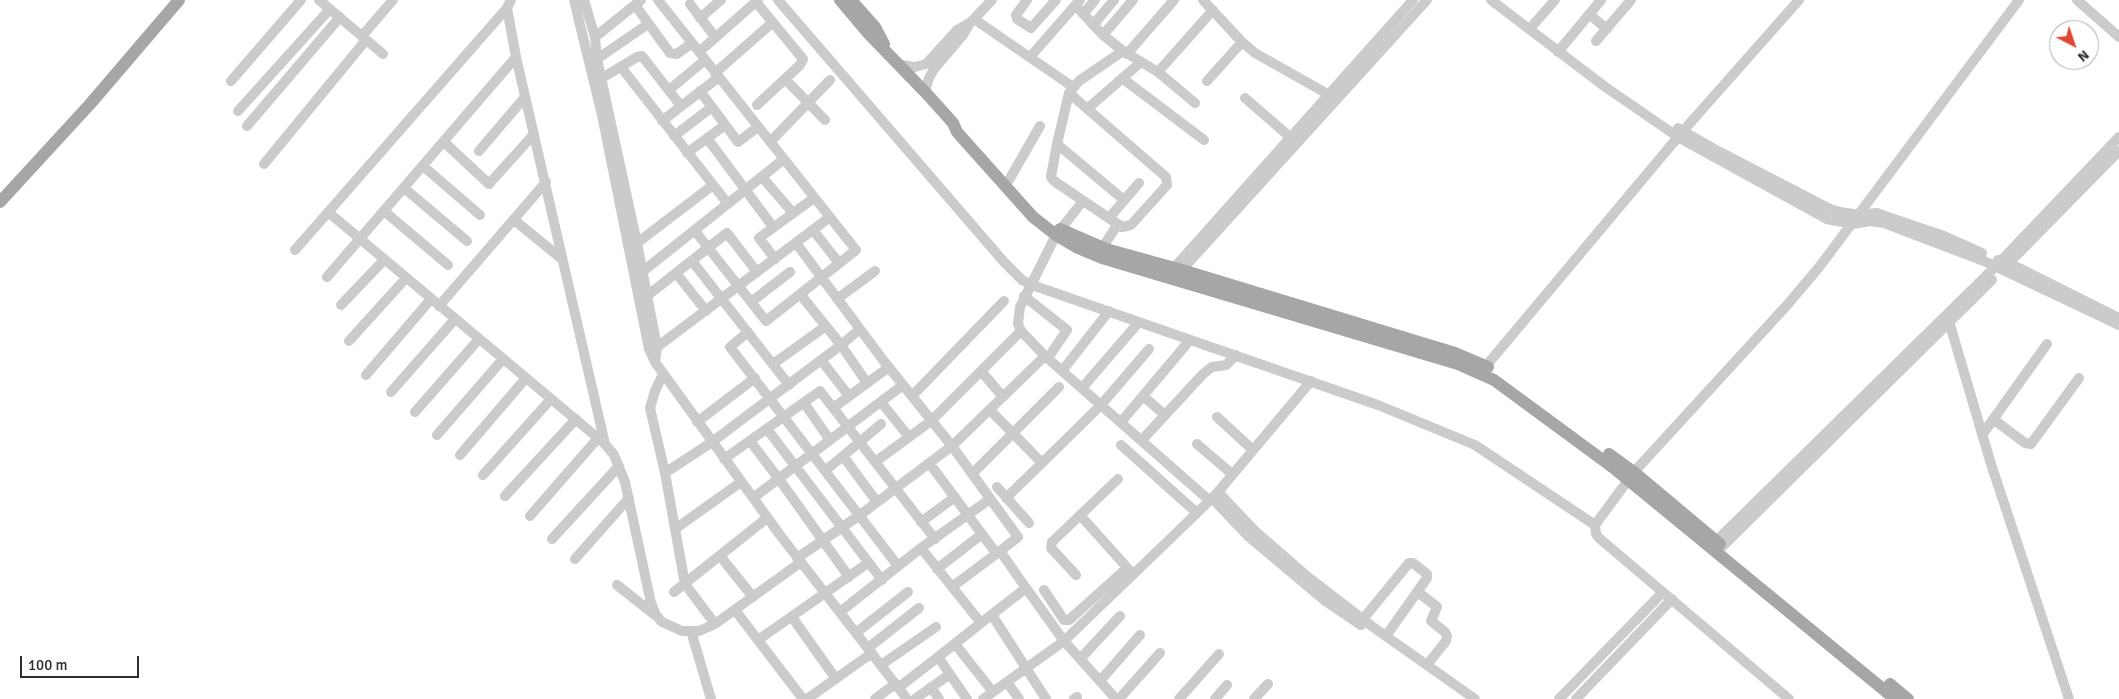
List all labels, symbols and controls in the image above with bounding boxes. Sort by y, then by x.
north arrow [2049,20,2099,70]
text: N [2074,46,2093,66]
scale bar [22,646,141,678]
text: 100 m [28,656,68,674]

